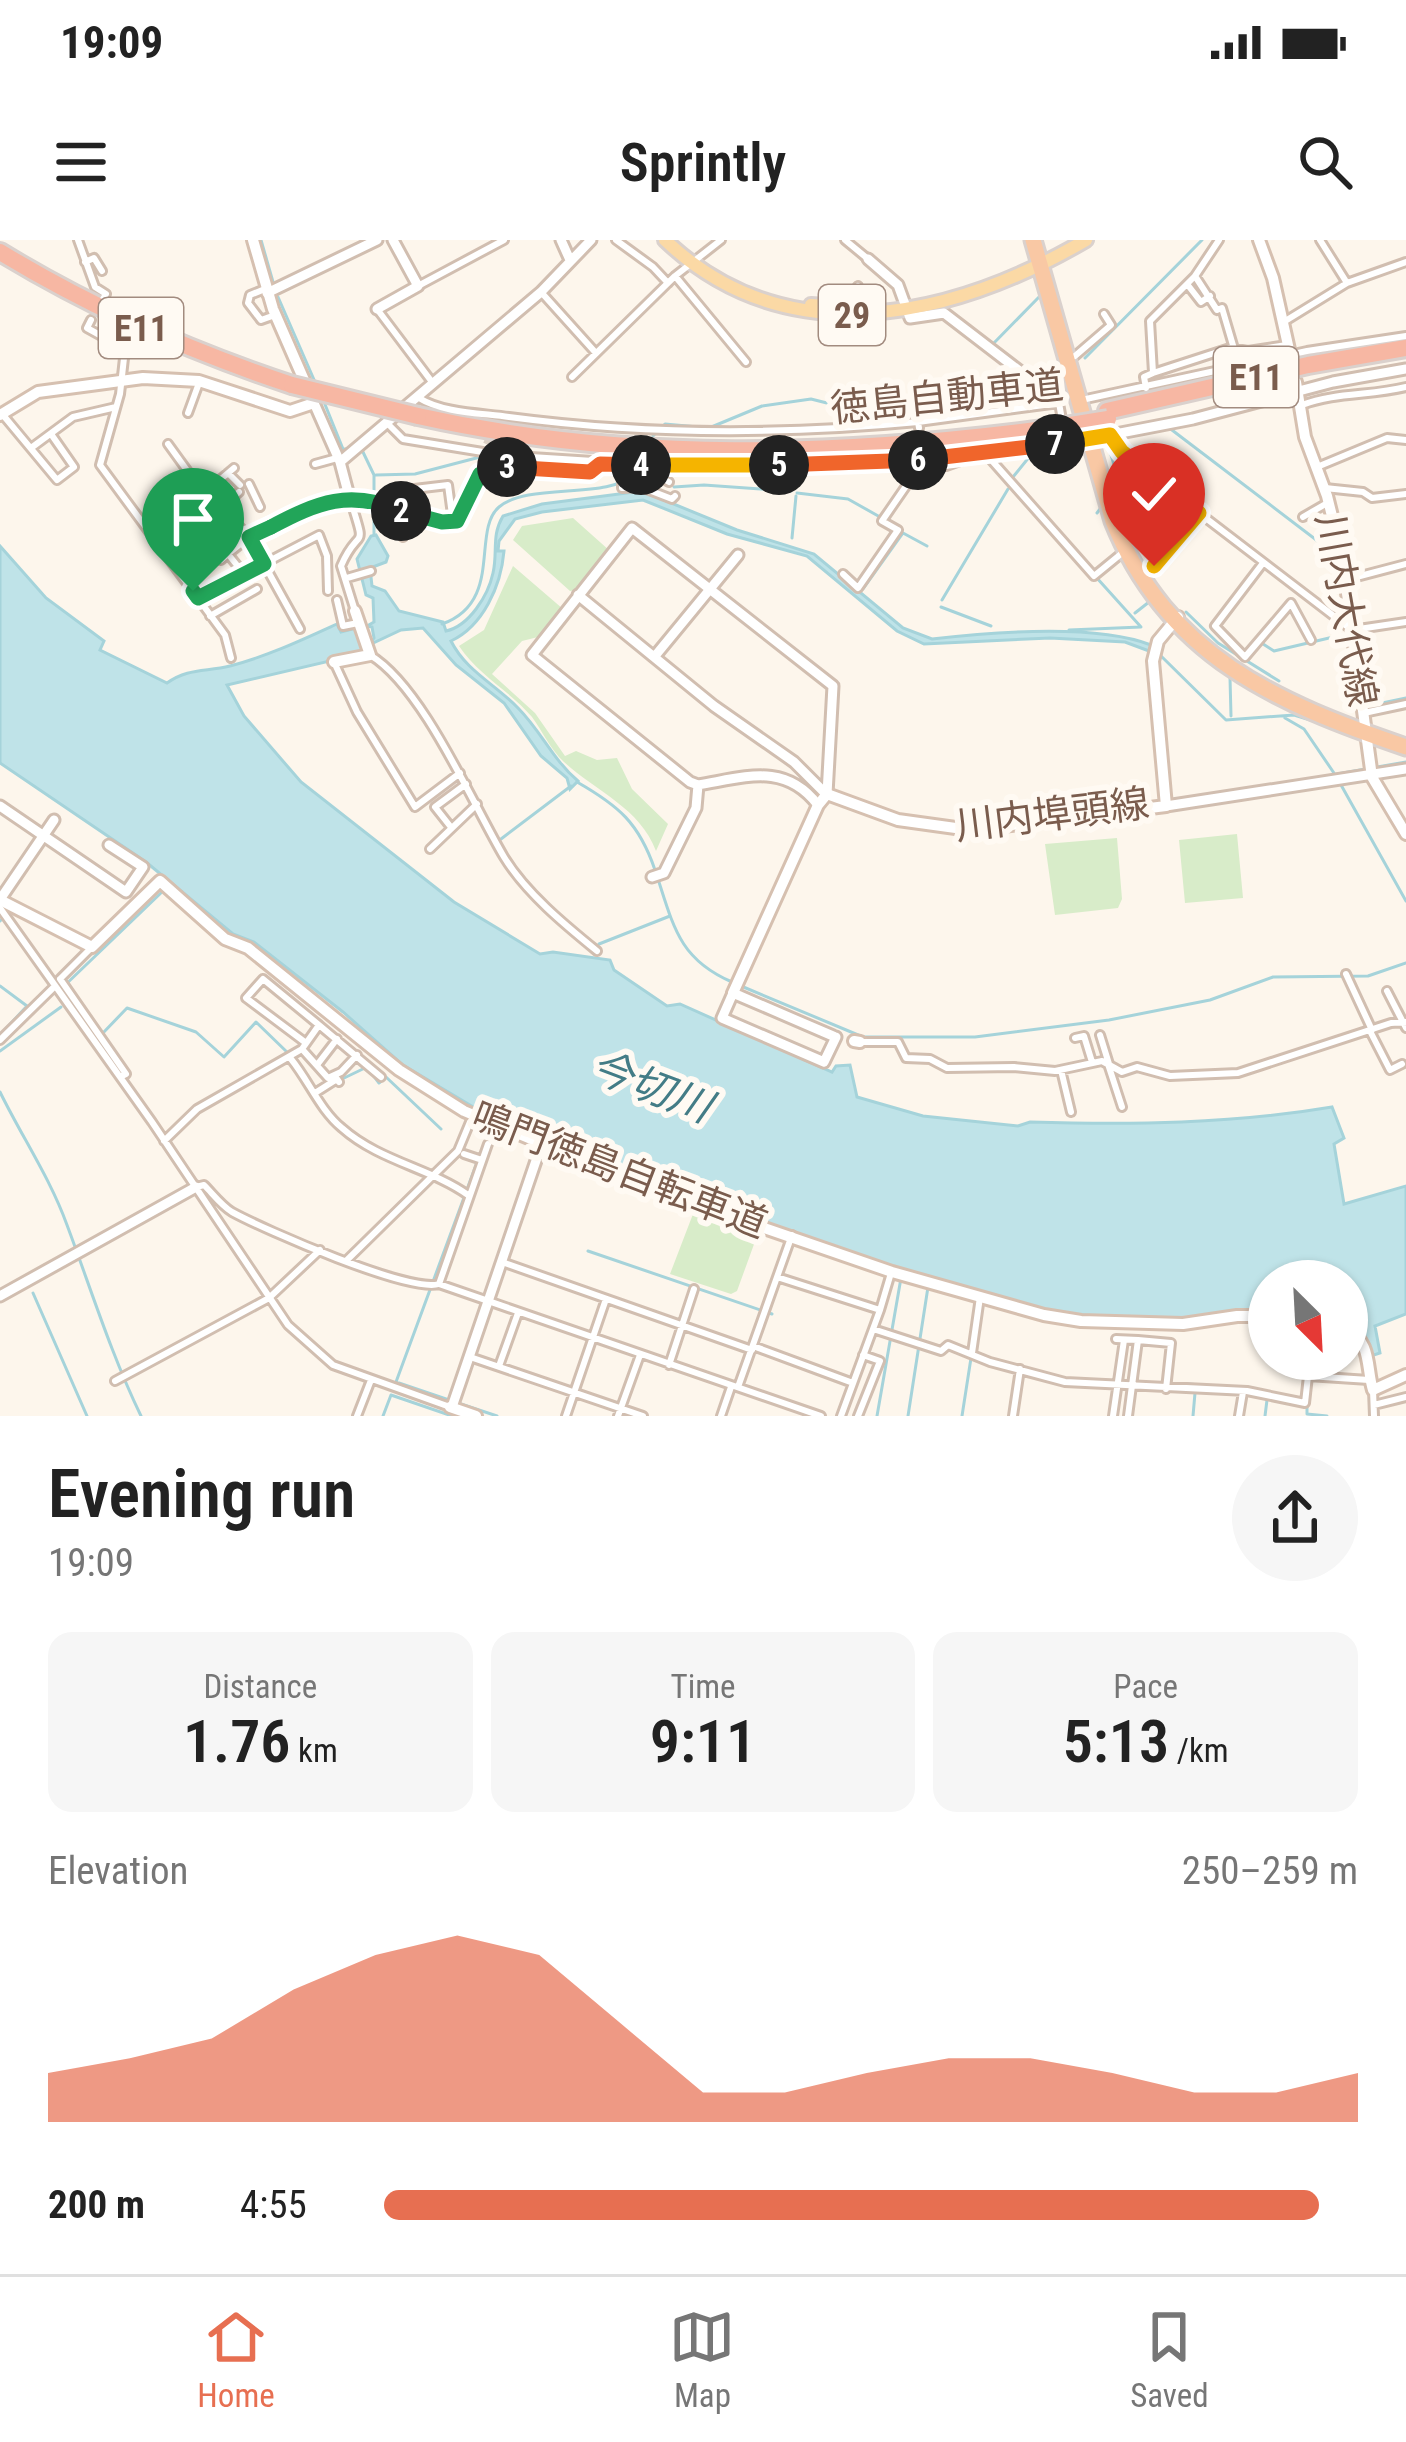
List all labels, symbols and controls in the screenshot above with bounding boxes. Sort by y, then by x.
text: 19:09 [60,16,163,69]
icon: menu [48,129,114,195]
icon: search [1292,129,1358,195]
text: Sprintly [620,131,786,194]
road number: 29 [819,285,885,345]
road number: E11 [99,298,183,358]
road number: E11 [1214,347,1298,407]
street label: 徳島自動車道 [828,362,1066,432]
pin: 7 [1025,414,1085,474]
text: 7 [1047,424,1063,463]
pin: 6 [888,430,948,490]
pin: 4 [611,435,671,495]
pin: 5 [749,435,809,495]
pin: 3 [477,437,537,497]
text: 6 [910,440,926,479]
pin [1103,443,1205,566]
text: 4 [633,445,649,484]
text: 5 [771,445,787,484]
text: 3 [499,447,515,486]
icon: check [1121,461,1187,527]
pin [142,468,244,591]
pin: 2 [371,481,431,541]
icon: arrive [160,486,226,552]
text: 2 [393,491,409,530]
street label: 川内大代線 [1306,510,1386,710]
street label: 川内埠頭線 [953,780,1152,850]
water label: 今切川 [583,1041,722,1133]
street label: 鳴門徳島自転車道 [466,1093,774,1247]
north arrow [1248,1260,1368,1380]
map controls [1248,1260,1368,1380]
button: share [1232,1455,1358,1581]
text: Evening run [48,1456,355,1533]
text: 19:09 [48,1540,134,1586]
text: Distance [203,1667,317,1706]
text: Time [670,1667,736,1706]
text: Pace [1113,1667,1178,1706]
text: 1.76 [183,1706,290,1777]
text: 9:11 [650,1706,756,1777]
text: 5:13 [1063,1706,1169,1777]
text: km [290,1731,338,1770]
text: /km [1169,1731,1229,1770]
text: Elevation [48,1848,188,1894]
text: 250–259 m [1182,1848,1358,1894]
text: 200 m [48,2182,145,2228]
text: 4:55 [240,2182,307,2228]
tab: Home [197,2304,275,2415]
tab: Map [669,2304,735,2415]
tab: Saved [1130,2304,1209,2415]

